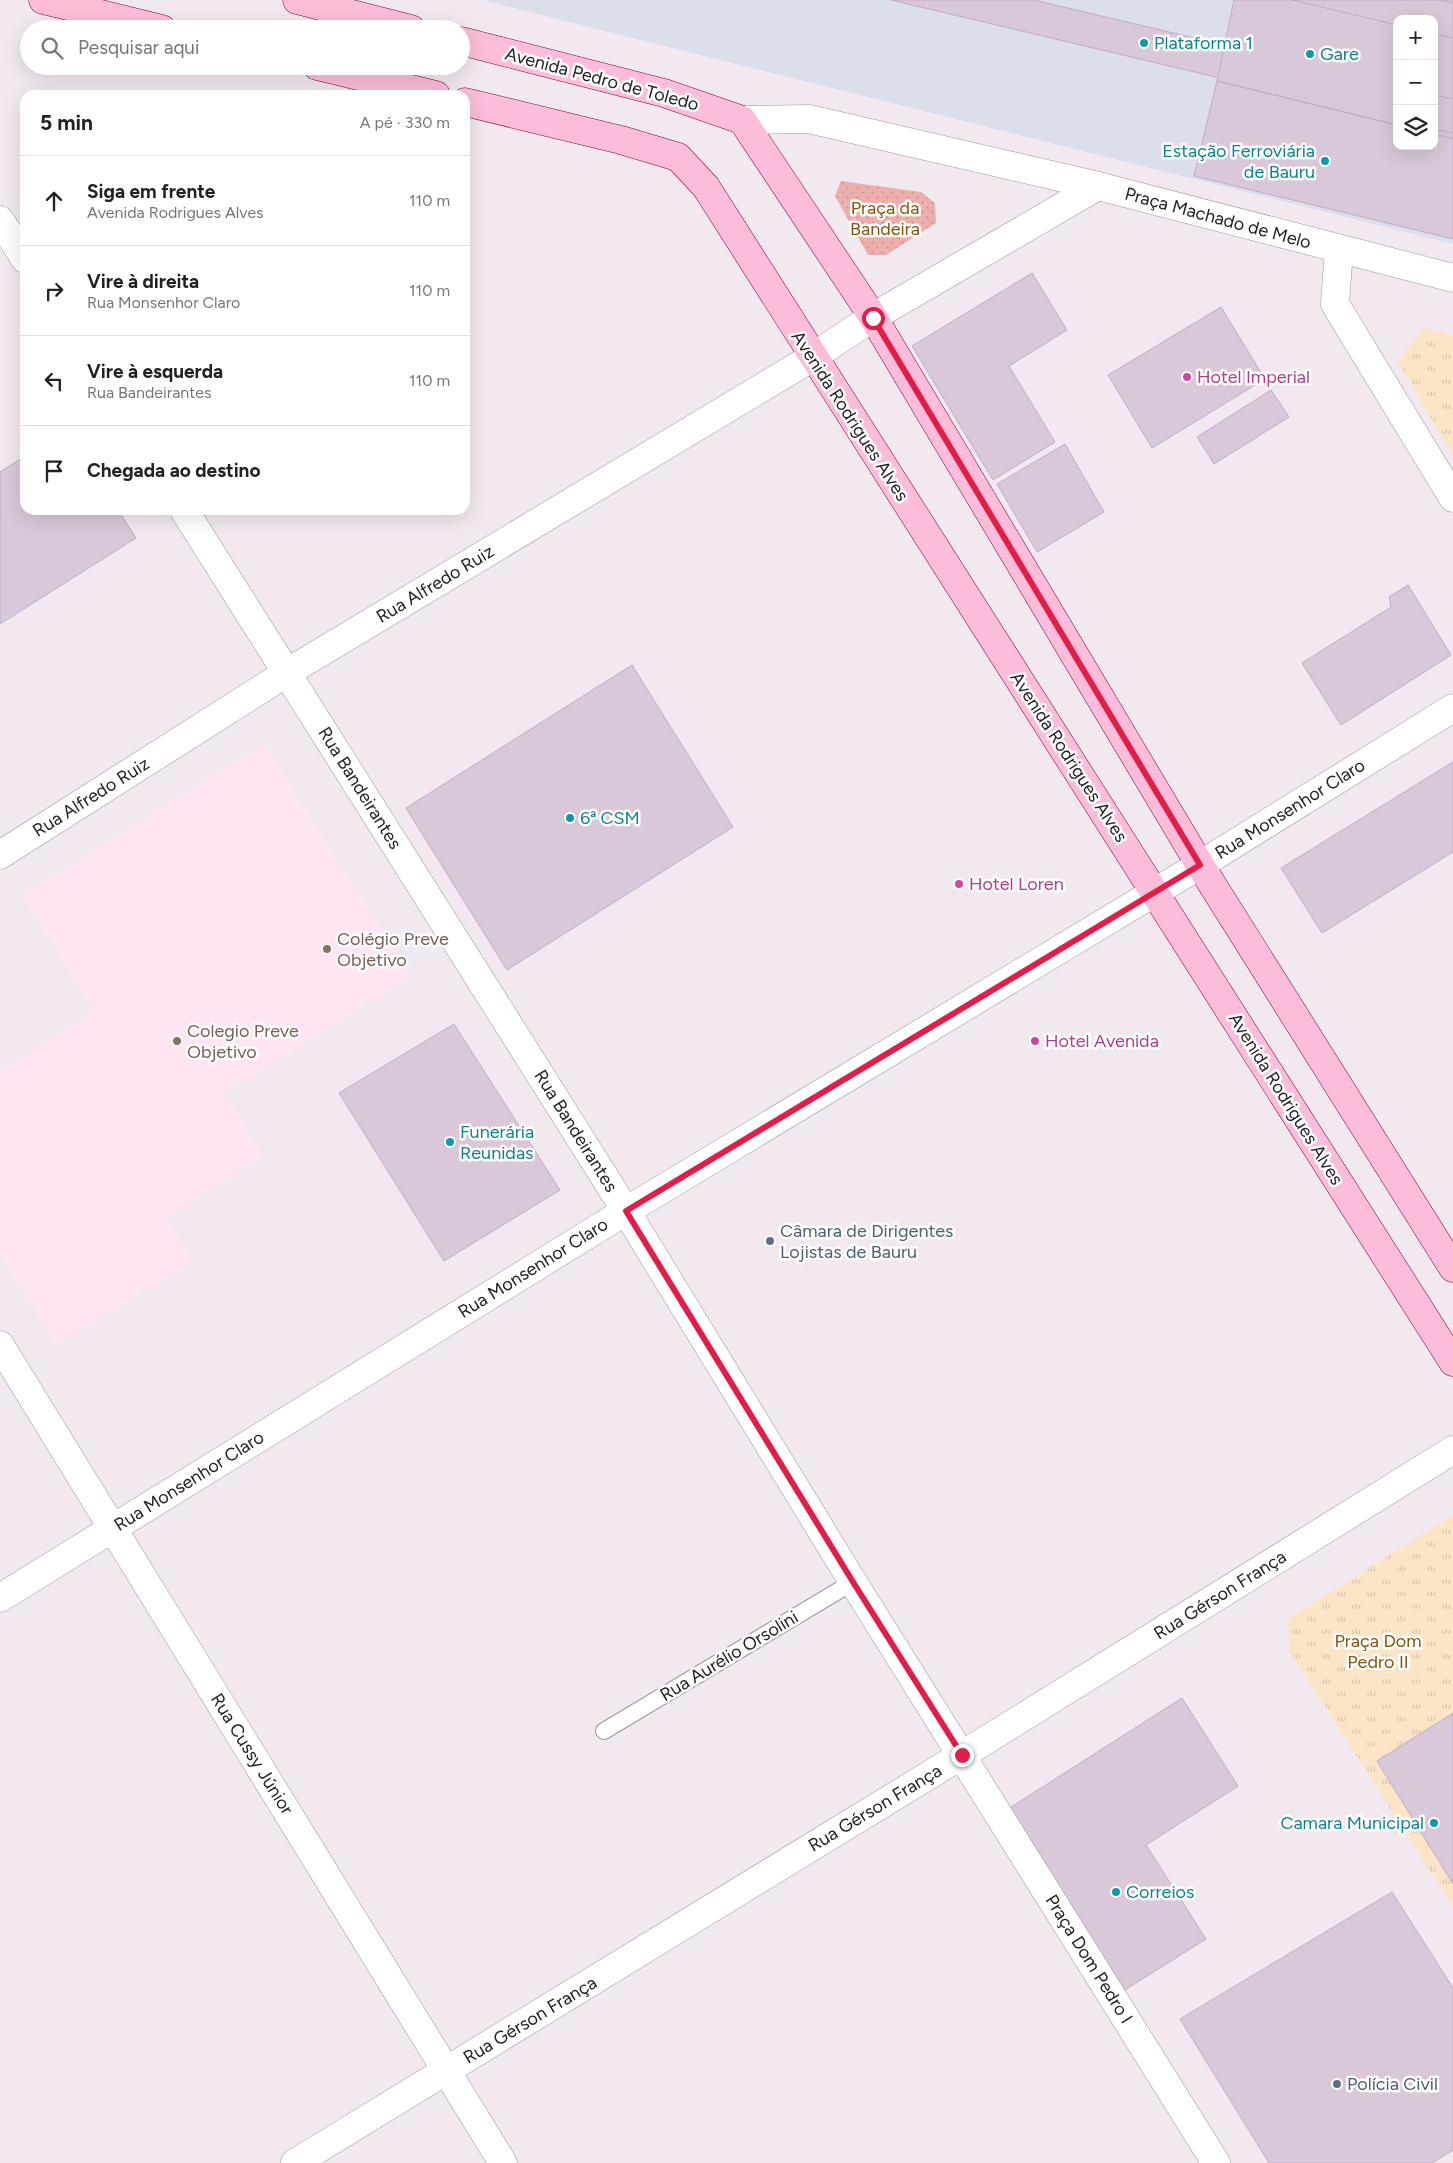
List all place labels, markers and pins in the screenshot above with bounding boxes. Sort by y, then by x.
place label: Plataforma 1 [1154,32,1253,54]
marker: Plataforma 1 [1138,37,1150,49]
place label: Gare [1320,43,1359,65]
marker: Gare [1304,48,1316,60]
place label: Estação Ferroviária de Bauru [1162,140,1315,183]
marker: Estação Ferroviária de Bauru [1319,155,1331,167]
place label: Hotel Imperial [1197,366,1310,388]
marker: Hotel Imperial [1181,371,1193,383]
place label: 6ª CSM [580,807,640,829]
marker: 6ª CSM [564,812,576,824]
place label: Hotel Loren [969,873,1064,895]
marker: Hotel Loren [953,878,965,890]
place label: Colégio Preve Objetivo [337,928,449,971]
marker: Colégio Preve Objetivo [321,943,333,955]
place label: Colegio Preve Objetivo [187,1020,299,1063]
place label: Hotel Avenida [1045,1030,1159,1052]
marker: Colegio Preve Objetivo [171,1035,183,1047]
marker: Hotel Avenida [1029,1035,1041,1047]
place label: Funerária Reunidas [460,1121,534,1164]
marker: Funerária Reunidas [444,1136,456,1148]
place label: Câmara de Dirigentes Lojistas de Bauru [780,1220,953,1263]
marker: Câmara de Dirigentes Lojistas de Bauru [764,1235,776,1247]
place label: Camara Municipal [1280,1812,1424,1834]
marker: Camara Municipal [1428,1817,1440,1829]
place label: Correios [1126,1881,1194,1903]
marker: Correios [1110,1886,1122,1898]
place label: Polícia Civil [1347,2073,1438,2095]
marker: Polícia Civil [1331,2078,1343,2090]

